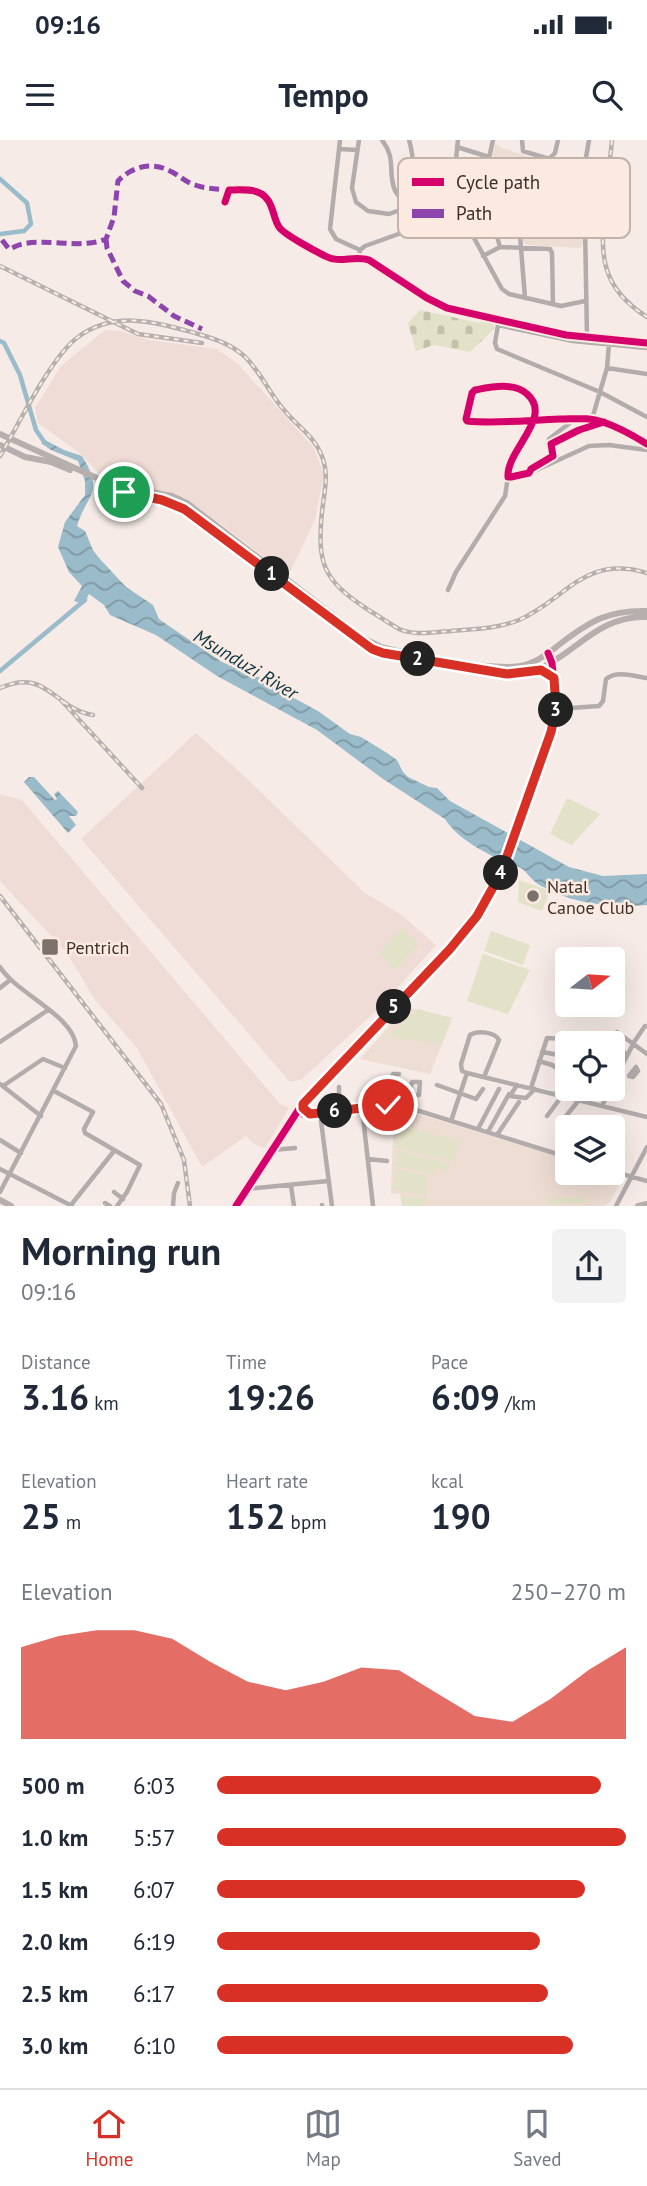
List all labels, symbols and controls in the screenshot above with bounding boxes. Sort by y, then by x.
text: 09:16 [35,8,101,41]
text: Tempo [278,74,369,116]
icon: menu [21,76,59,114]
icon: search [588,76,626,114]
legend [398,158,630,238]
text: Cycle path [456,170,540,194]
text: Path [456,201,492,225]
pin [94,462,154,522]
icon: arrive [105,473,143,511]
pin: 1 [254,556,290,592]
text: 1 [266,561,277,585]
water label: Msunduzi River [189,623,304,705]
pin: 2 [400,642,436,676]
text: 2 [412,646,423,670]
pin: 3 [538,692,574,728]
text: 3 [550,697,561,721]
pin: 4 [484,856,518,890]
text: 4 [495,860,506,884]
place label: Natal Canoe Club [547,875,634,919]
marker: Natal Canoe Club [525,888,541,904]
place label: Pentrich [66,936,129,959]
marker: Pentrich [40,937,60,957]
north arrow [555,947,625,1017]
map controls [555,947,625,1185]
pin: 5 [376,990,412,1024]
text: 5 [388,994,399,1018]
button: locate [555,1031,625,1101]
pin [358,1075,418,1135]
icon: check [369,1086,407,1124]
pin: 6 [318,1094,352,1128]
text: 6 [329,1098,340,1122]
button: layers [555,1115,625,1185]
text: Morning run [21,1226,221,1275]
button: share [552,1229,626,1303]
text: 09:16 [21,1277,76,1306]
text: Distance [21,1350,91,1374]
text: Time [226,1350,267,1374]
text: Pace [431,1350,468,1374]
text: 3.16 [21,1374,89,1420]
text: 19:26 [226,1374,315,1420]
text: 6:09 [431,1374,500,1420]
text: km [89,1391,119,1415]
text: /km [500,1391,536,1415]
text: Elevation [21,1469,97,1493]
text: Heart rate [226,1469,308,1493]
text: kcal [431,1469,463,1493]
text: 25 [21,1493,61,1539]
text: 152 [226,1493,286,1539]
text: 190 [431,1493,491,1539]
text: m [61,1510,81,1534]
text: bpm [286,1510,327,1534]
text: Elevation [21,1577,113,1606]
text: 250–270 m [511,1577,626,1606]
text: 500 m [21,1771,84,1800]
text: 6:03 [133,1771,176,1800]
text: 1.0 km [21,1823,88,1852]
text: 5:57 [133,1823,176,1852]
text: 1.5 km [21,1875,88,1904]
text: 6:07 [133,1875,176,1904]
text: 2.0 km [21,1927,88,1956]
text: 6:19 [133,1927,176,1956]
text: 2.5 km [21,1979,88,2008]
text: 6:17 [133,1979,176,2008]
text: 3.0 km [21,2031,88,2060]
text: 6:10 [133,2031,176,2060]
tab: Home [85,2105,133,2171]
tab: Map [304,2105,342,2171]
tab: Saved [513,2105,562,2171]

